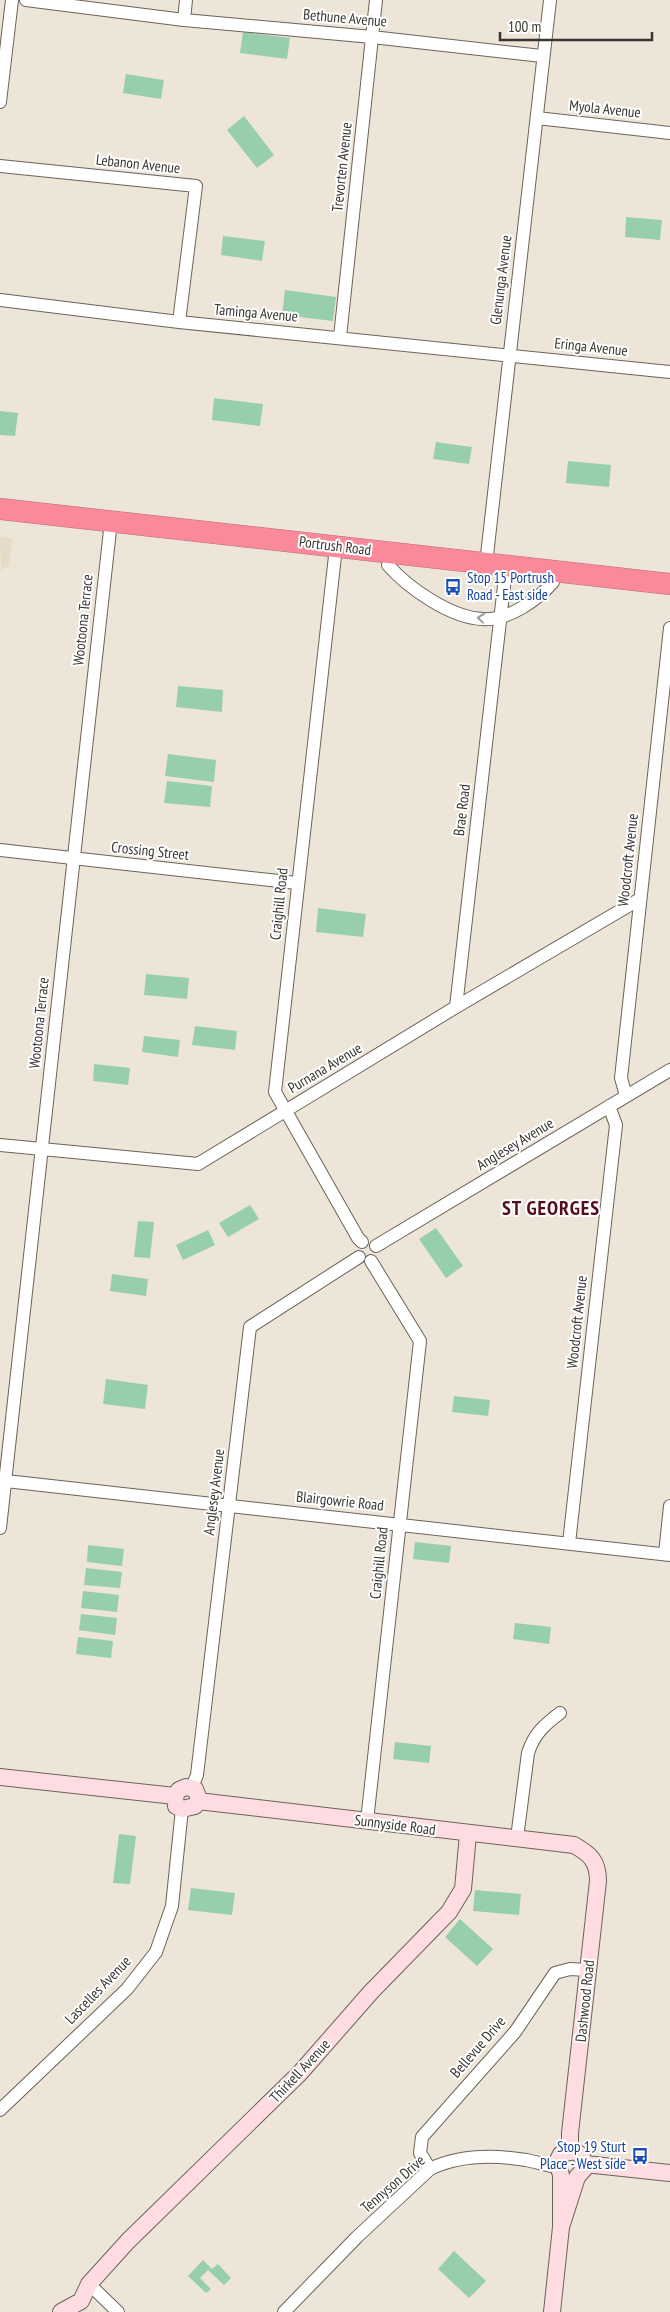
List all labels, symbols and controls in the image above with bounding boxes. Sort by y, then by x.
street label: Bethune Avenue [302,4,388,31]
scale bar [500,10,652,42]
text: 100 m [508,17,541,36]
street label: Myola Avenue [568,95,642,122]
street label: Trevorten Avenue [327,121,356,213]
street label: Lebanon Avenue [95,150,181,177]
street label: Glenunga Avenue [486,234,515,326]
street label: Taminga Avenue [213,299,299,326]
street label: Eringa Avenue [553,333,629,360]
street label: Portrush Road [298,532,372,559]
place label: Stop 15 Portrush Road - East side [467,568,554,604]
street label: Wootoona Terrace [68,573,97,667]
bus stop icon: Stop 15 Portrush Road - East side [443,577,463,597]
one-way arrow [476,613,484,624]
street label: Brae Road [449,783,474,837]
street label: Woodcroft Avenue [613,813,642,907]
street label: Crossing Street [110,837,190,864]
street label: Craighill Road [265,867,292,941]
street label: Wootoona Terrace [24,976,53,1070]
street label: Purnana Avenue [284,1038,365,1097]
street label: Anglesey Avenue [473,1113,557,1174]
district label: ST GEORGES [502,1195,600,1221]
street label: Woodcroft Avenue [562,1275,591,1369]
street label: Anglesey Avenue [199,1448,228,1536]
street label: Blairgowrie Road [295,1486,385,1515]
street label: Craighill Road [365,1526,392,1600]
street label: Sunnyside Road [353,1810,437,1839]
street label: Lascelles Avenue [60,1952,135,2028]
street label: Dashwood Road [571,1959,598,2043]
street label: Bellevue Drive [446,2012,509,2081]
street label: Thirkell Avenue [265,2035,334,2106]
place label: Stop 19 Sturt Place - West side [540,2137,626,2173]
bus stop icon: Stop 19 Sturt Place - West side [630,2146,650,2166]
street label: Tennyson Drive [357,2151,429,2217]

